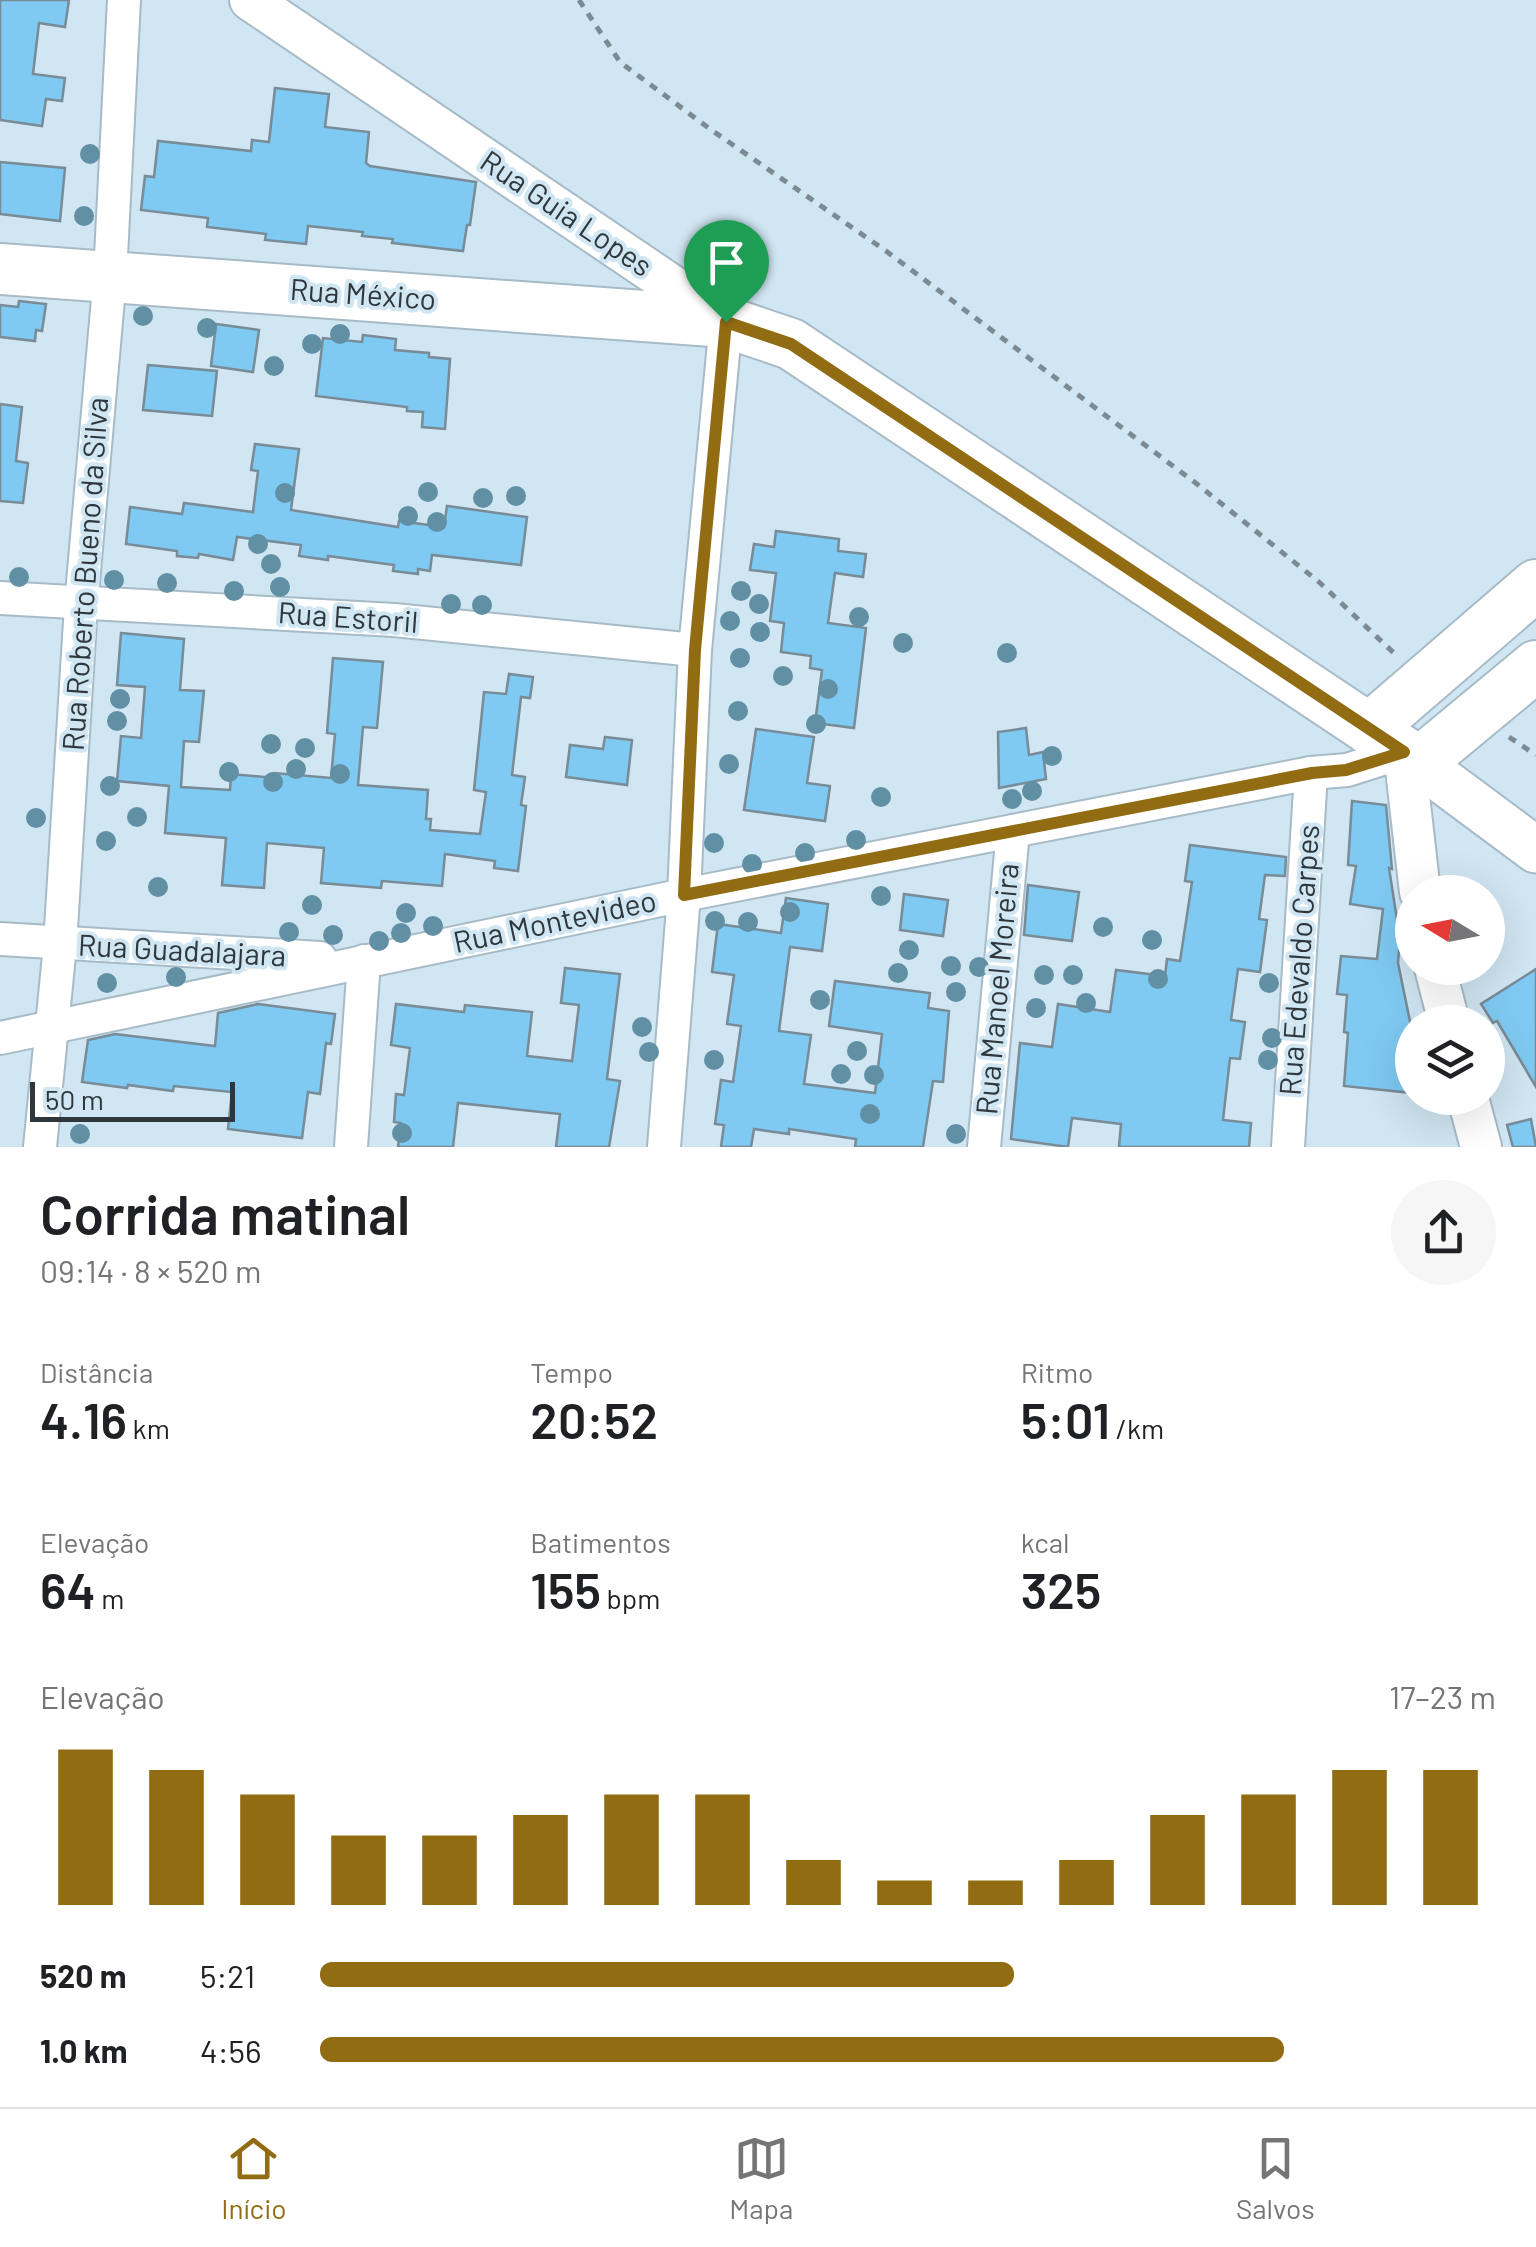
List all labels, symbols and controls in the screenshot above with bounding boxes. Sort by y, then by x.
street label: Rua Guia Lopes [475,142,660,283]
pin [684,220,769,323]
icon: arrive [699,235,754,290]
street label: Rua México [289,270,438,316]
street label: Rua Roberto Bueno da Silva [54,396,114,752]
street label: Rua Estoril [277,593,420,639]
street label: Rua Edevaldo Carpes [1271,823,1325,1097]
street label: Rua Manoel Moreira [967,862,1025,1116]
north arrow [1395,875,1505,985]
map controls [1395,875,1505,1115]
street label: Rua Montevideo [450,881,659,959]
street label: Rua Guadalajara [77,926,287,972]
button: layers [1395,1005,1505,1115]
scale bar [30,1077,235,1122]
text: 50 m [45,1082,104,1116]
text: Corrida matinal [40,1180,410,1246]
button: share [1391,1180,1496,1285]
text: 09:14 · 8 × 520 m [40,1251,261,1289]
text: Distância [40,1355,153,1389]
text: Tempo [530,1355,613,1389]
text: Ritmo [1021,1355,1093,1389]
text: 4.16 [40,1389,127,1449]
text: 20:52 [530,1389,658,1449]
text: 5:01 [1021,1389,1110,1449]
text: km [127,1411,170,1445]
text: /km [1110,1411,1164,1445]
text: Elevação [40,1525,149,1559]
text: Batimentos [530,1525,671,1559]
text: kcal [1021,1525,1069,1559]
text: 64 [40,1559,96,1619]
text: 155 [530,1559,601,1619]
text: 325 [1021,1559,1101,1619]
text: m [96,1581,124,1615]
text: bpm [601,1581,661,1615]
text: Elevação [40,1677,165,1715]
text: 17–23 m [1389,1677,1496,1715]
text: 520 m [40,1956,127,1994]
text: 5:21 [200,1956,255,1994]
text: 1.0 km [40,2031,128,2069]
text: 4:56 [200,2031,261,2069]
tab: Início [221,2131,287,2225]
tab: Mapa [729,2131,793,2225]
tab: Salvos [1236,2131,1315,2225]

